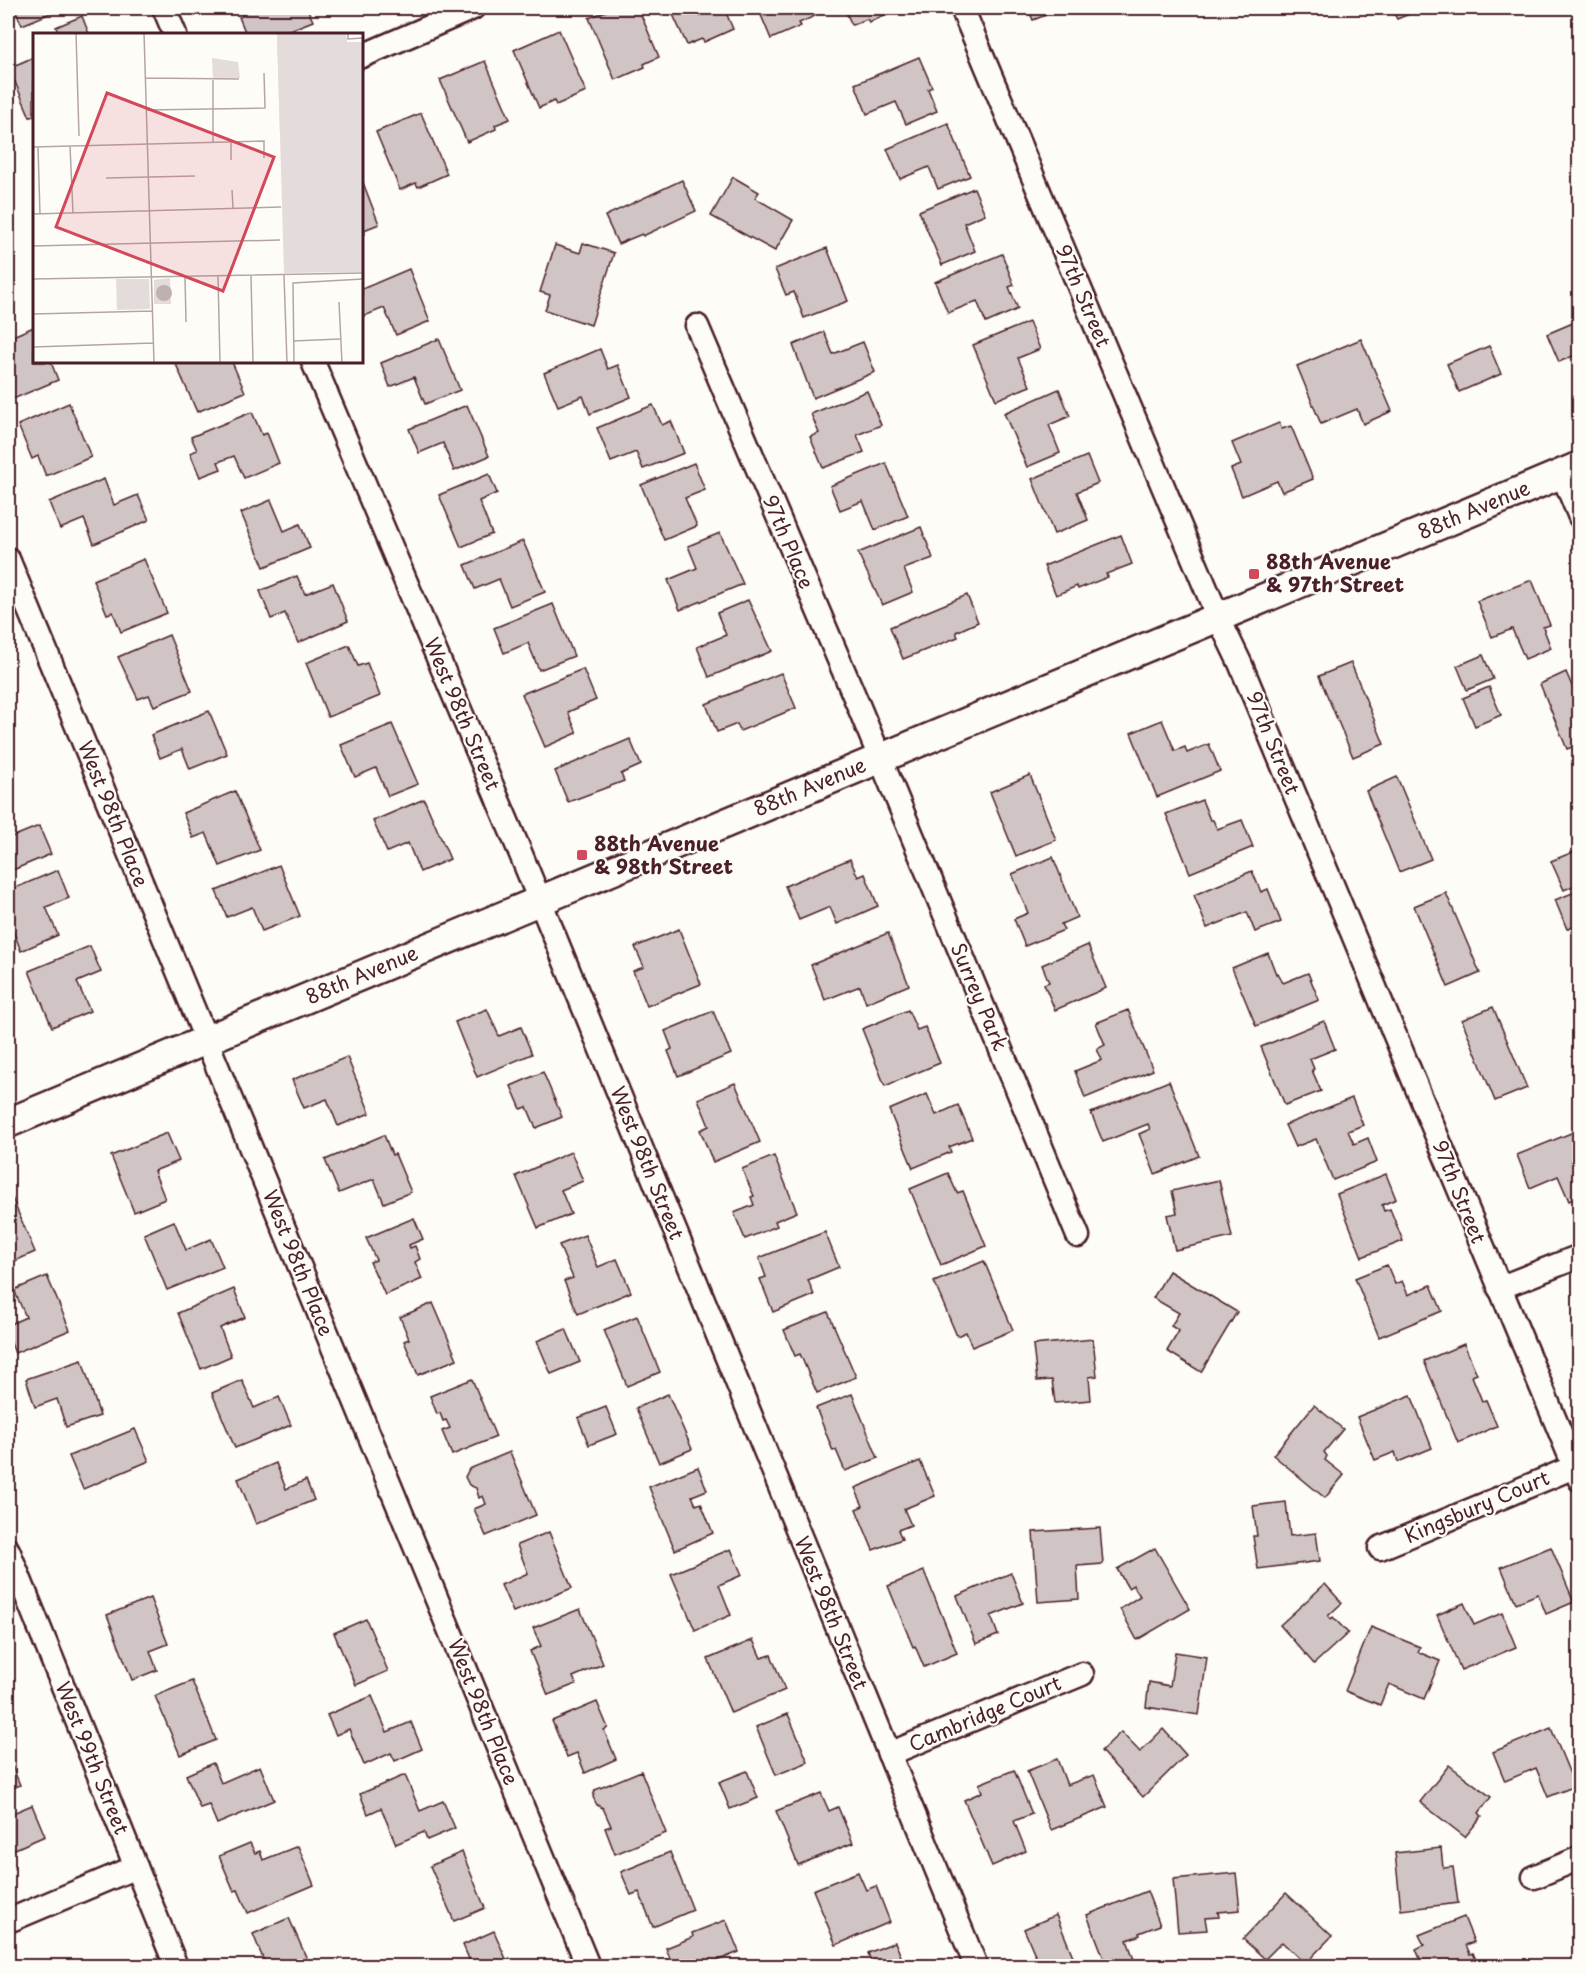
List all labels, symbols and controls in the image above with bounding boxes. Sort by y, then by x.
inset map [33,33,363,363]
street label: 97th Street [1049,240,1119,352]
street label: 88th Avenue [1413,472,1534,546]
street label: 97th Place [756,490,822,593]
place label: 88th Avenue & 97th Street [1266,546,1404,599]
marker: 88th Avenue & 97th Street [1247,567,1261,581]
street label: West 98th Street [417,633,509,795]
street label: 97th Street [1240,686,1308,799]
street label: West 98th Place [71,736,157,891]
street label: 88th Avenue [749,749,870,823]
place label: 88th Avenue & 98th Street [594,828,733,881]
marker: 88th Avenue & 98th Street [575,848,589,862]
street label: 88th Avenue [301,937,422,1011]
street label: Surrey Park [944,938,1016,1055]
street label: West 98th Street [603,1081,692,1244]
street label: 97th Street [1426,1135,1494,1248]
street label: West 98th Place [256,1185,342,1340]
street label: Kingsbury Court [1400,1462,1554,1550]
street label: West 98th Street [787,1531,876,1694]
street label: West 98th Place [441,1634,527,1789]
street label: Cambridge Court [904,1667,1065,1759]
street label: West 99th Street [49,1677,137,1839]

